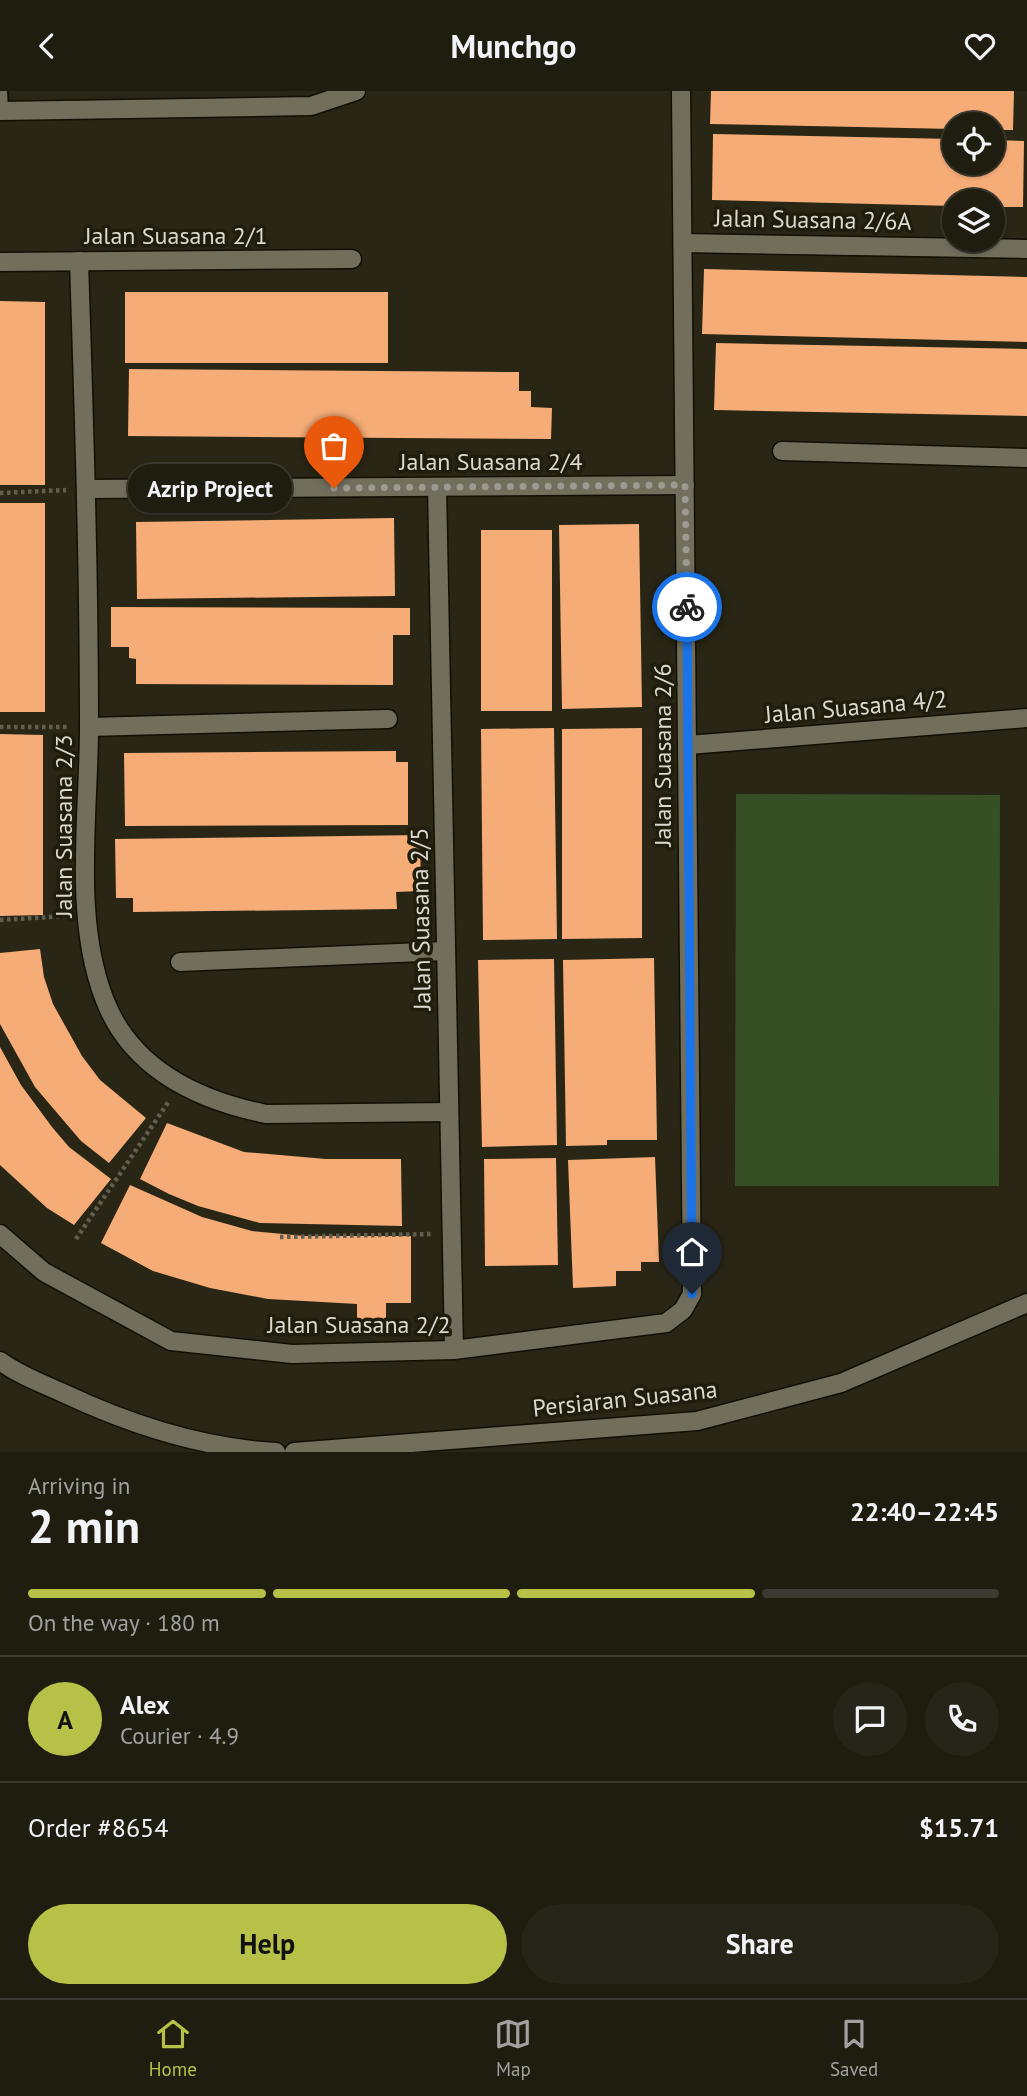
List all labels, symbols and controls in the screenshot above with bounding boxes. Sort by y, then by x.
text: Munchgo [451,25,576,67]
icon: back [28,27,66,65]
icon: heart [961,27,999,65]
map controls [942,112,1005,252]
button: locate [942,112,1005,175]
button: layers [942,189,1005,252]
street label: Jalan Suasana 2/6A [713,202,912,237]
street label: Jalan Suasana 2/1 [83,220,268,251]
pin [304,416,364,488]
icon: bag [315,427,353,465]
street label: Jalan Suasana 2/4 [398,446,583,477]
callout: Azrip Project [128,463,292,513]
text: Azrip Project [147,474,273,503]
courier [652,572,722,642]
icon: bike [668,588,706,626]
street label: Jalan Suasana 2/6 [647,663,678,848]
street label: Jalan Suasana 4/2 [762,683,948,730]
street label: Jalan Suasana 2/3 [48,734,79,919]
street label: Jalan Suasana 2/5 [403,827,438,1012]
pin [662,1222,722,1294]
icon: home [673,1233,711,1271]
street label: Jalan Suasana 2/2 [266,1309,451,1340]
street label: Persiaran Suasana [531,1373,719,1424]
text: Arriving in [28,1471,130,1500]
text: 22:40–22:45 [850,1495,999,1528]
text: 2 min [28,1496,140,1556]
text: On the way · 180 m [28,1608,220,1637]
button: chat [833,1682,907,1756]
button: phone [925,1682,999,1756]
text: Alex [120,1688,170,1721]
text: A [57,1703,73,1736]
text: Courier · 4.9 [120,1721,239,1750]
text: Order #8654 [28,1811,168,1844]
text: $15.71 [919,1811,999,1844]
button: Help [28,1904,507,1984]
button: Share [521,1904,999,1984]
tab: Home [149,2015,197,2081]
tab: Map [494,2015,532,2081]
tab: Saved [830,2015,878,2081]

